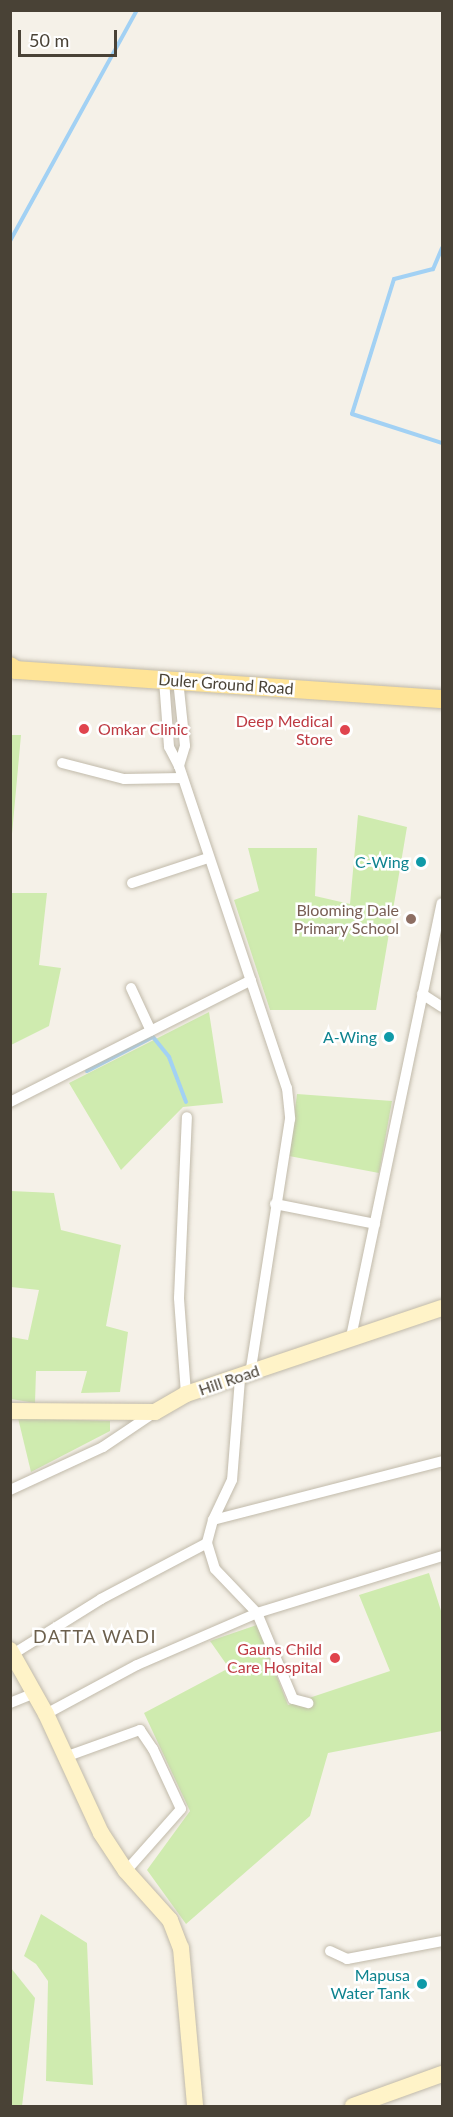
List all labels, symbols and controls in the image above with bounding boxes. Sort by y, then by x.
scale bar [21,18,120,56]
text: 50 m [29,29,69,51]
street label: Duler Ground Road [158,670,294,698]
place label: Deep Medical Store [236,711,333,749]
place label: Omkar Clinic [98,719,189,739]
marker: Omkar Clinic [75,720,93,738]
marker: Deep Medical Store [338,723,352,737]
place label: C-Wing [355,852,409,872]
marker: C-Wing [414,855,428,869]
place label: Blooming Dale Primary School [293,900,399,938]
marker: Blooming Dale Primary School [404,912,418,926]
place label: A-Wing [323,1027,377,1047]
marker: A-Wing [382,1030,396,1044]
street label: Hill Road [196,1361,262,1399]
district label: DATTA WADI [33,1625,157,1647]
place label: Gauns Child Care Hospital [227,1639,322,1677]
marker: Gauns Child Care Hospital [326,1649,344,1667]
place label: Mapusa Water Tank [330,1965,410,2003]
marker: Mapusa Water Tank [415,1977,429,1991]

